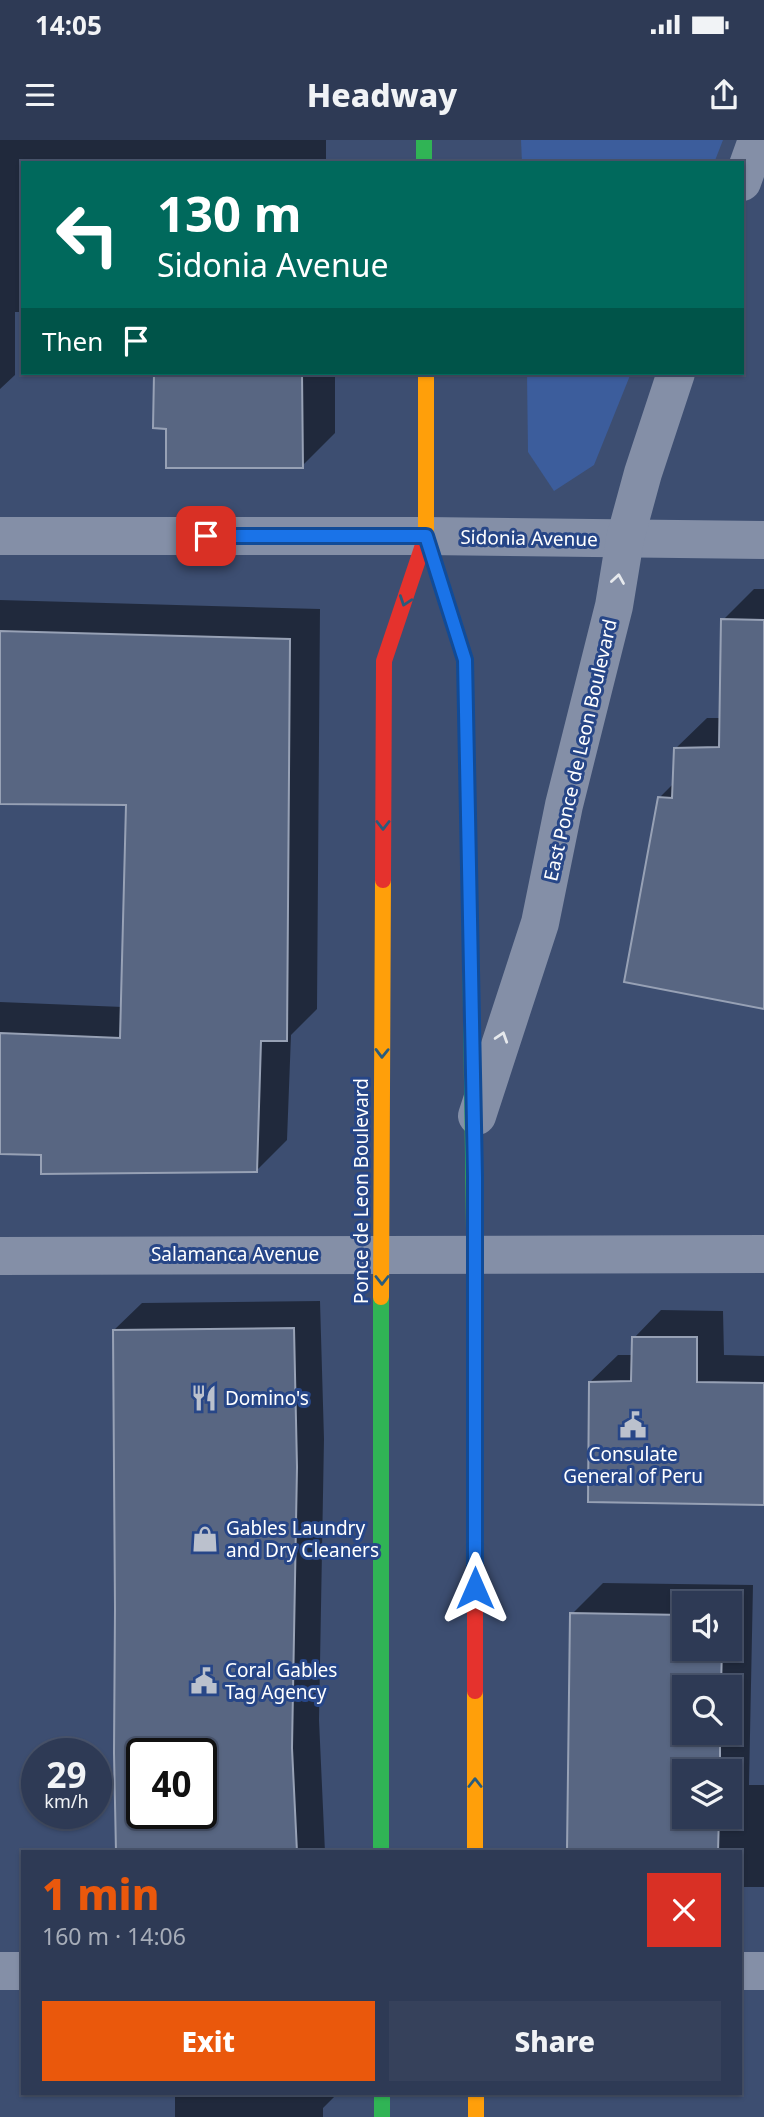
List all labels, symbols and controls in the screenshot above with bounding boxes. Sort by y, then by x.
text: 14:05 [35,7,102,43]
text: Headway [307,73,457,116]
icon: menu [21,76,59,114]
icon: share [705,76,743,114]
text: 130 m [157,180,302,246]
icon: left [42,189,133,280]
text: Sidonia Avenue [157,243,389,286]
icon: arrive [117,322,155,360]
text: Then [42,323,103,359]
pin [176,506,236,566]
icon: arrive [187,517,225,555]
street label: Sidonia Avenue [460,524,598,552]
one-way arrow [610,573,625,585]
one-way arrow [398,595,413,607]
street label: East Ponce de Leon Boulevard [537,616,623,884]
one-way arrow [375,820,391,831]
one-way arrow [494,1031,509,1043]
one-way arrow [374,1048,390,1058]
street label: Ponce de Leon Boulevard [348,1078,374,1304]
street label: Salamanca Avenue [151,1241,319,1267]
one-way arrow [374,1275,390,1286]
restaurant icon: Domino's [189,1383,219,1413]
place label: Domino's [225,1385,309,1411]
public building icon: Consulate General of Peru [618,1410,648,1440]
place label: Consulate General of Peru [563,1441,703,1489]
place label: Gables Laundry and Dry Cleaners [226,1515,379,1563]
shop icon: Gables Laundry and Dry Cleaners [190,1524,220,1554]
position arrow [438,1551,512,1625]
map controls [672,1591,742,1829]
button: sound [672,1591,742,1661]
place label: Coral Gables Tag Agency [225,1657,337,1705]
public building icon: Coral Gables Tag Agency [189,1666,219,1696]
button: search [672,1675,742,1745]
speed limit sign: 40 [126,1738,217,1829]
text: 29 [46,1751,87,1798]
button: layers [672,1759,742,1829]
one-way arrow [467,1778,483,1788]
text: km/h [44,1789,89,1813]
text: 1 min [42,1865,159,1922]
button: close [647,1873,721,1947]
text: 160 m · 14:06 [42,1920,186,1952]
button: Exit [42,2001,375,2081]
button: Share [389,2001,721,2081]

